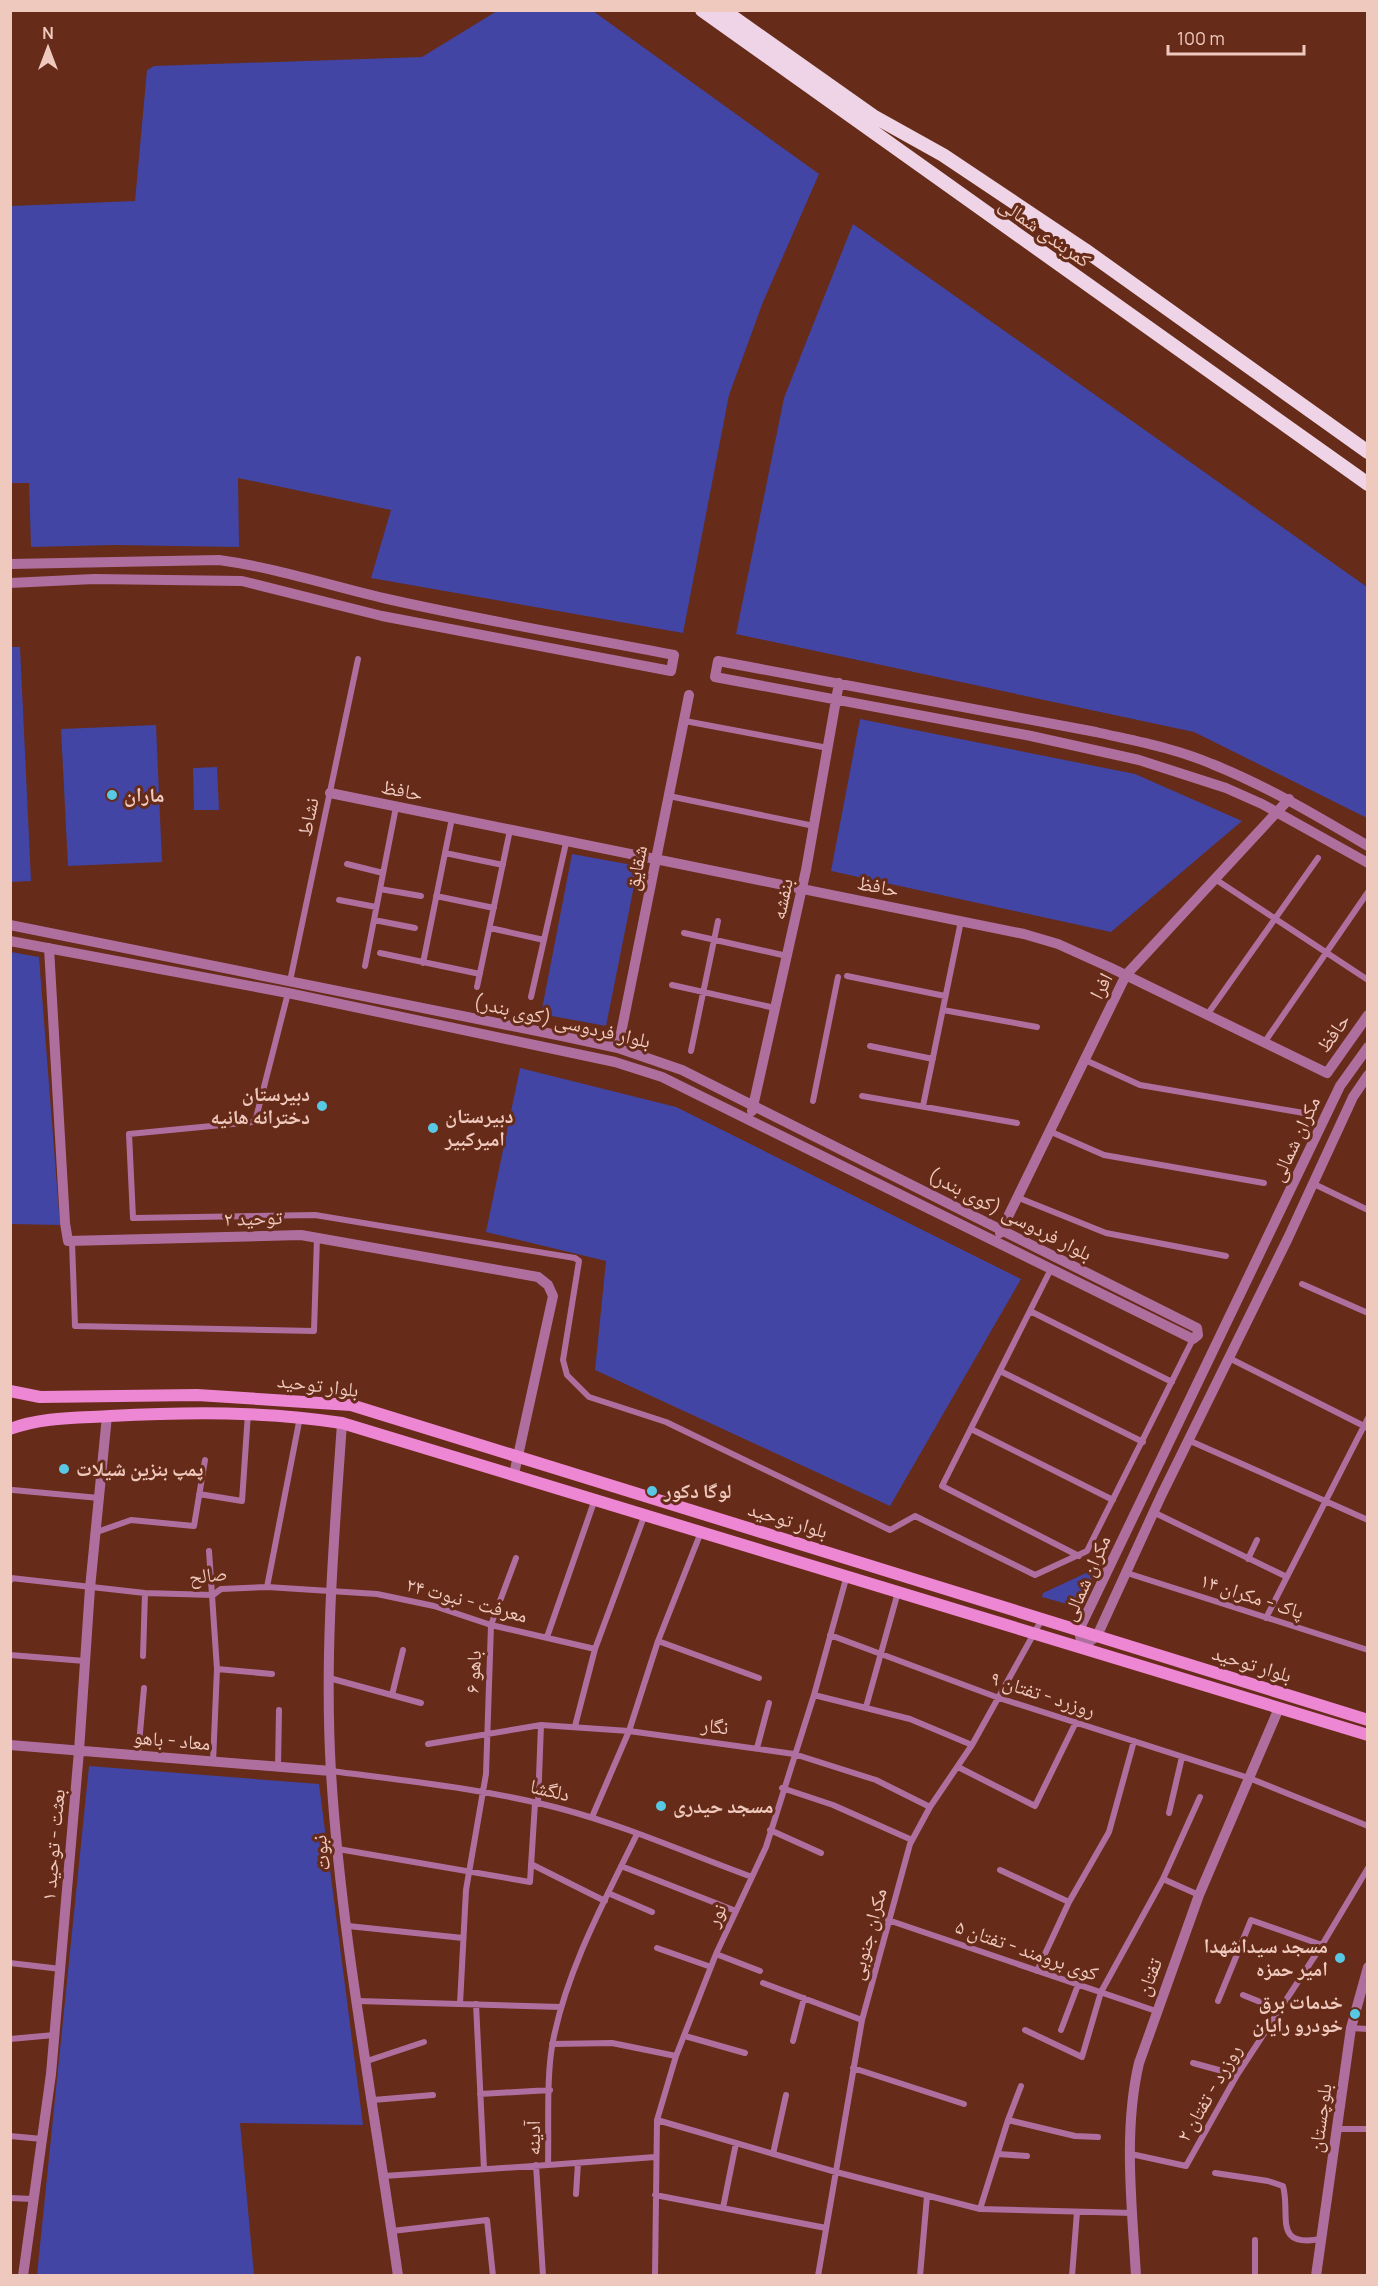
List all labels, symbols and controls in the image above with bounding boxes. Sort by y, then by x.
north arrow [18,18,78,78]
scale bar [1168,18,1304,56]
text: N [42,22,54,44]
text: 100 m [1177,26,1225,50]
street label: کمربندی شمالی [994,190,1097,273]
street label: حافظ [379,772,425,807]
place label: ماران [124,781,165,808]
marker: ماران [105,788,119,802]
street label: نشاط [290,795,325,839]
street label: شقایق [618,843,653,893]
street label: حافظ [855,868,901,903]
street label: بنفشه [764,876,799,922]
street label: افرا [1083,968,1118,1003]
street label: بلوار فردوسی (کوی بندر) [471,987,653,1054]
street label: حافظ [1310,1008,1356,1058]
place label: دبیرستان دخترانه هانیه [211,1080,310,1130]
street label: مکران شمالی [1263,1092,1326,1186]
marker: دبیرستان دخترانه هانیه [315,1099,329,1113]
place label: دبیرستان امیرکبیر [444,1102,513,1152]
marker: دبیرستان امیرکبیر [426,1121,440,1135]
street label: بلوار فردوسی (کوی بندر) [924,1160,1097,1267]
street label: توحید ۲ [223,1203,283,1232]
street label: بلوار توحید [276,1366,360,1403]
place label: پمپ بنزین شیلات [76,1455,204,1482]
marker: پمپ بنزین شیلات [57,1462,71,1476]
place label: لوگا دکور [663,1477,732,1504]
marker: لوگا دکور [645,1484,659,1498]
street label: بلوار توحید [745,1495,831,1544]
street label: مکران شمالی [1055,1531,1116,1625]
street label: صالح [187,1559,228,1590]
street label: پاک - مکران ۱۴ [1197,1566,1308,1625]
street label: معرفت - نبوت ۲۴ [403,1570,531,1629]
street label: بلوار توحید [1209,1639,1295,1688]
street label: باهو ۶ [458,1650,487,1694]
street label: روزرد - تفتان ۹ [987,1664,1099,1723]
street label: نگار [699,1710,730,1741]
street label: معاد - باهو [132,1723,212,1756]
street label: دلگشا [528,1772,573,1807]
street label: بعثت - توحید ۱ [34,1788,71,1902]
place label: مسجد حیدری [673,1792,773,1819]
marker: مسجد حیدری [654,1799,668,1813]
street label: نبوت [305,1833,336,1873]
street label: مکران جنوبی [842,1885,893,1983]
street label: نور [698,1899,733,1932]
street label: کوی برومند - تفتان ۵ [952,1912,1102,1987]
place label: مسجد سیداشهدا امیر حمزه [1204,1932,1328,1982]
marker: مسجد سیداشهدا امیر حمزه [1333,1951,1347,1965]
street label: تفتان [1129,1954,1168,2000]
place label: خدمات برق خودرو رایان [1252,1988,1343,2038]
marker: خدمات برق خودرو رایان [1348,2007,1362,2021]
street label: روزرد - تفتان ۲ [1170,2039,1247,2147]
street label: بلوچستان [1301,2082,1338,2154]
street label: آدینه [519,2120,546,2155]

